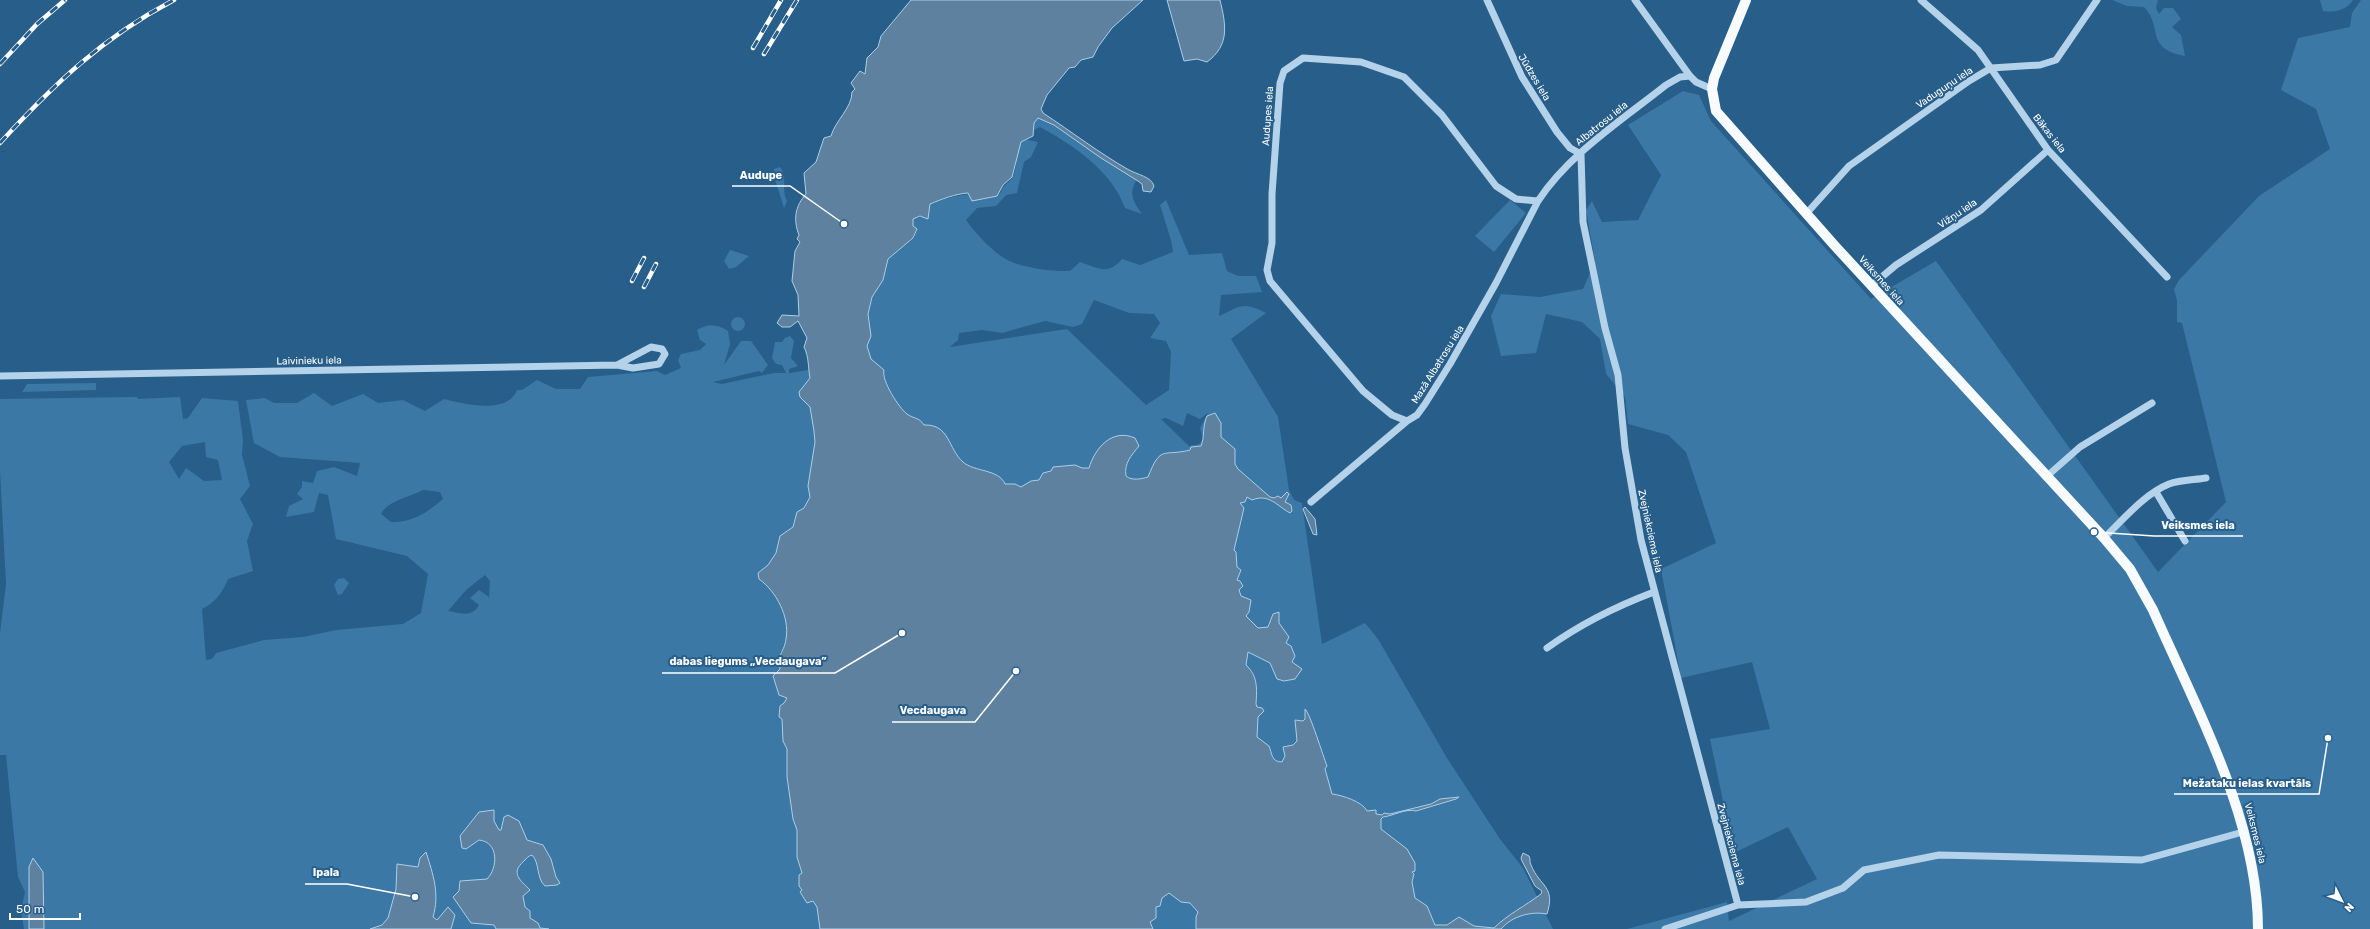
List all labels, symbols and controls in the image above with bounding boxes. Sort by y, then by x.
street label: Jūdzes iela [1516,52,1553,103]
street label: Vaduguņu iela [1914,64,1975,111]
street label: Audupes iela [1260,86,1276,146]
street label: Albatrosu iela [1573,99,1630,148]
street label: Bākas iela [2030,112,2068,156]
callout: Audupe [732,163,790,186]
text: Audupe [740,169,783,182]
street label: Vižņu iela [1936,196,1979,231]
street label: Veiksmes iela [1856,254,1907,308]
street label: Mazā Albatrosu iela [1409,323,1467,406]
street label: Laivinieku iela [276,354,342,368]
street label: Zvejniekciema iela [1635,489,1665,574]
callout: Veiksmes iela [2154,513,2243,536]
text: Veiksmes iela [2161,519,2235,532]
callout: dabas liegums „Vecdaugava” [662,650,835,673]
text: dabas liegums „Vecdaugava” [669,655,827,668]
callout: Vecdaugava [892,699,975,722]
text: Vecdaugava [900,704,966,717]
callout: Mežataku ielas kvartāls [2174,771,2319,794]
text: Mežataku ielas kvartāls [2183,777,2311,790]
street label: Zvejniekciema iela [1714,802,1748,887]
street label: Veiksmes iela [2242,802,2268,865]
callout: Ipala [305,861,347,884]
text: Ipala [313,866,339,879]
north arrow [2322,881,2362,921]
scale bar [10,895,80,921]
text: N [2342,900,2357,915]
text: 50 m [16,902,44,916]

